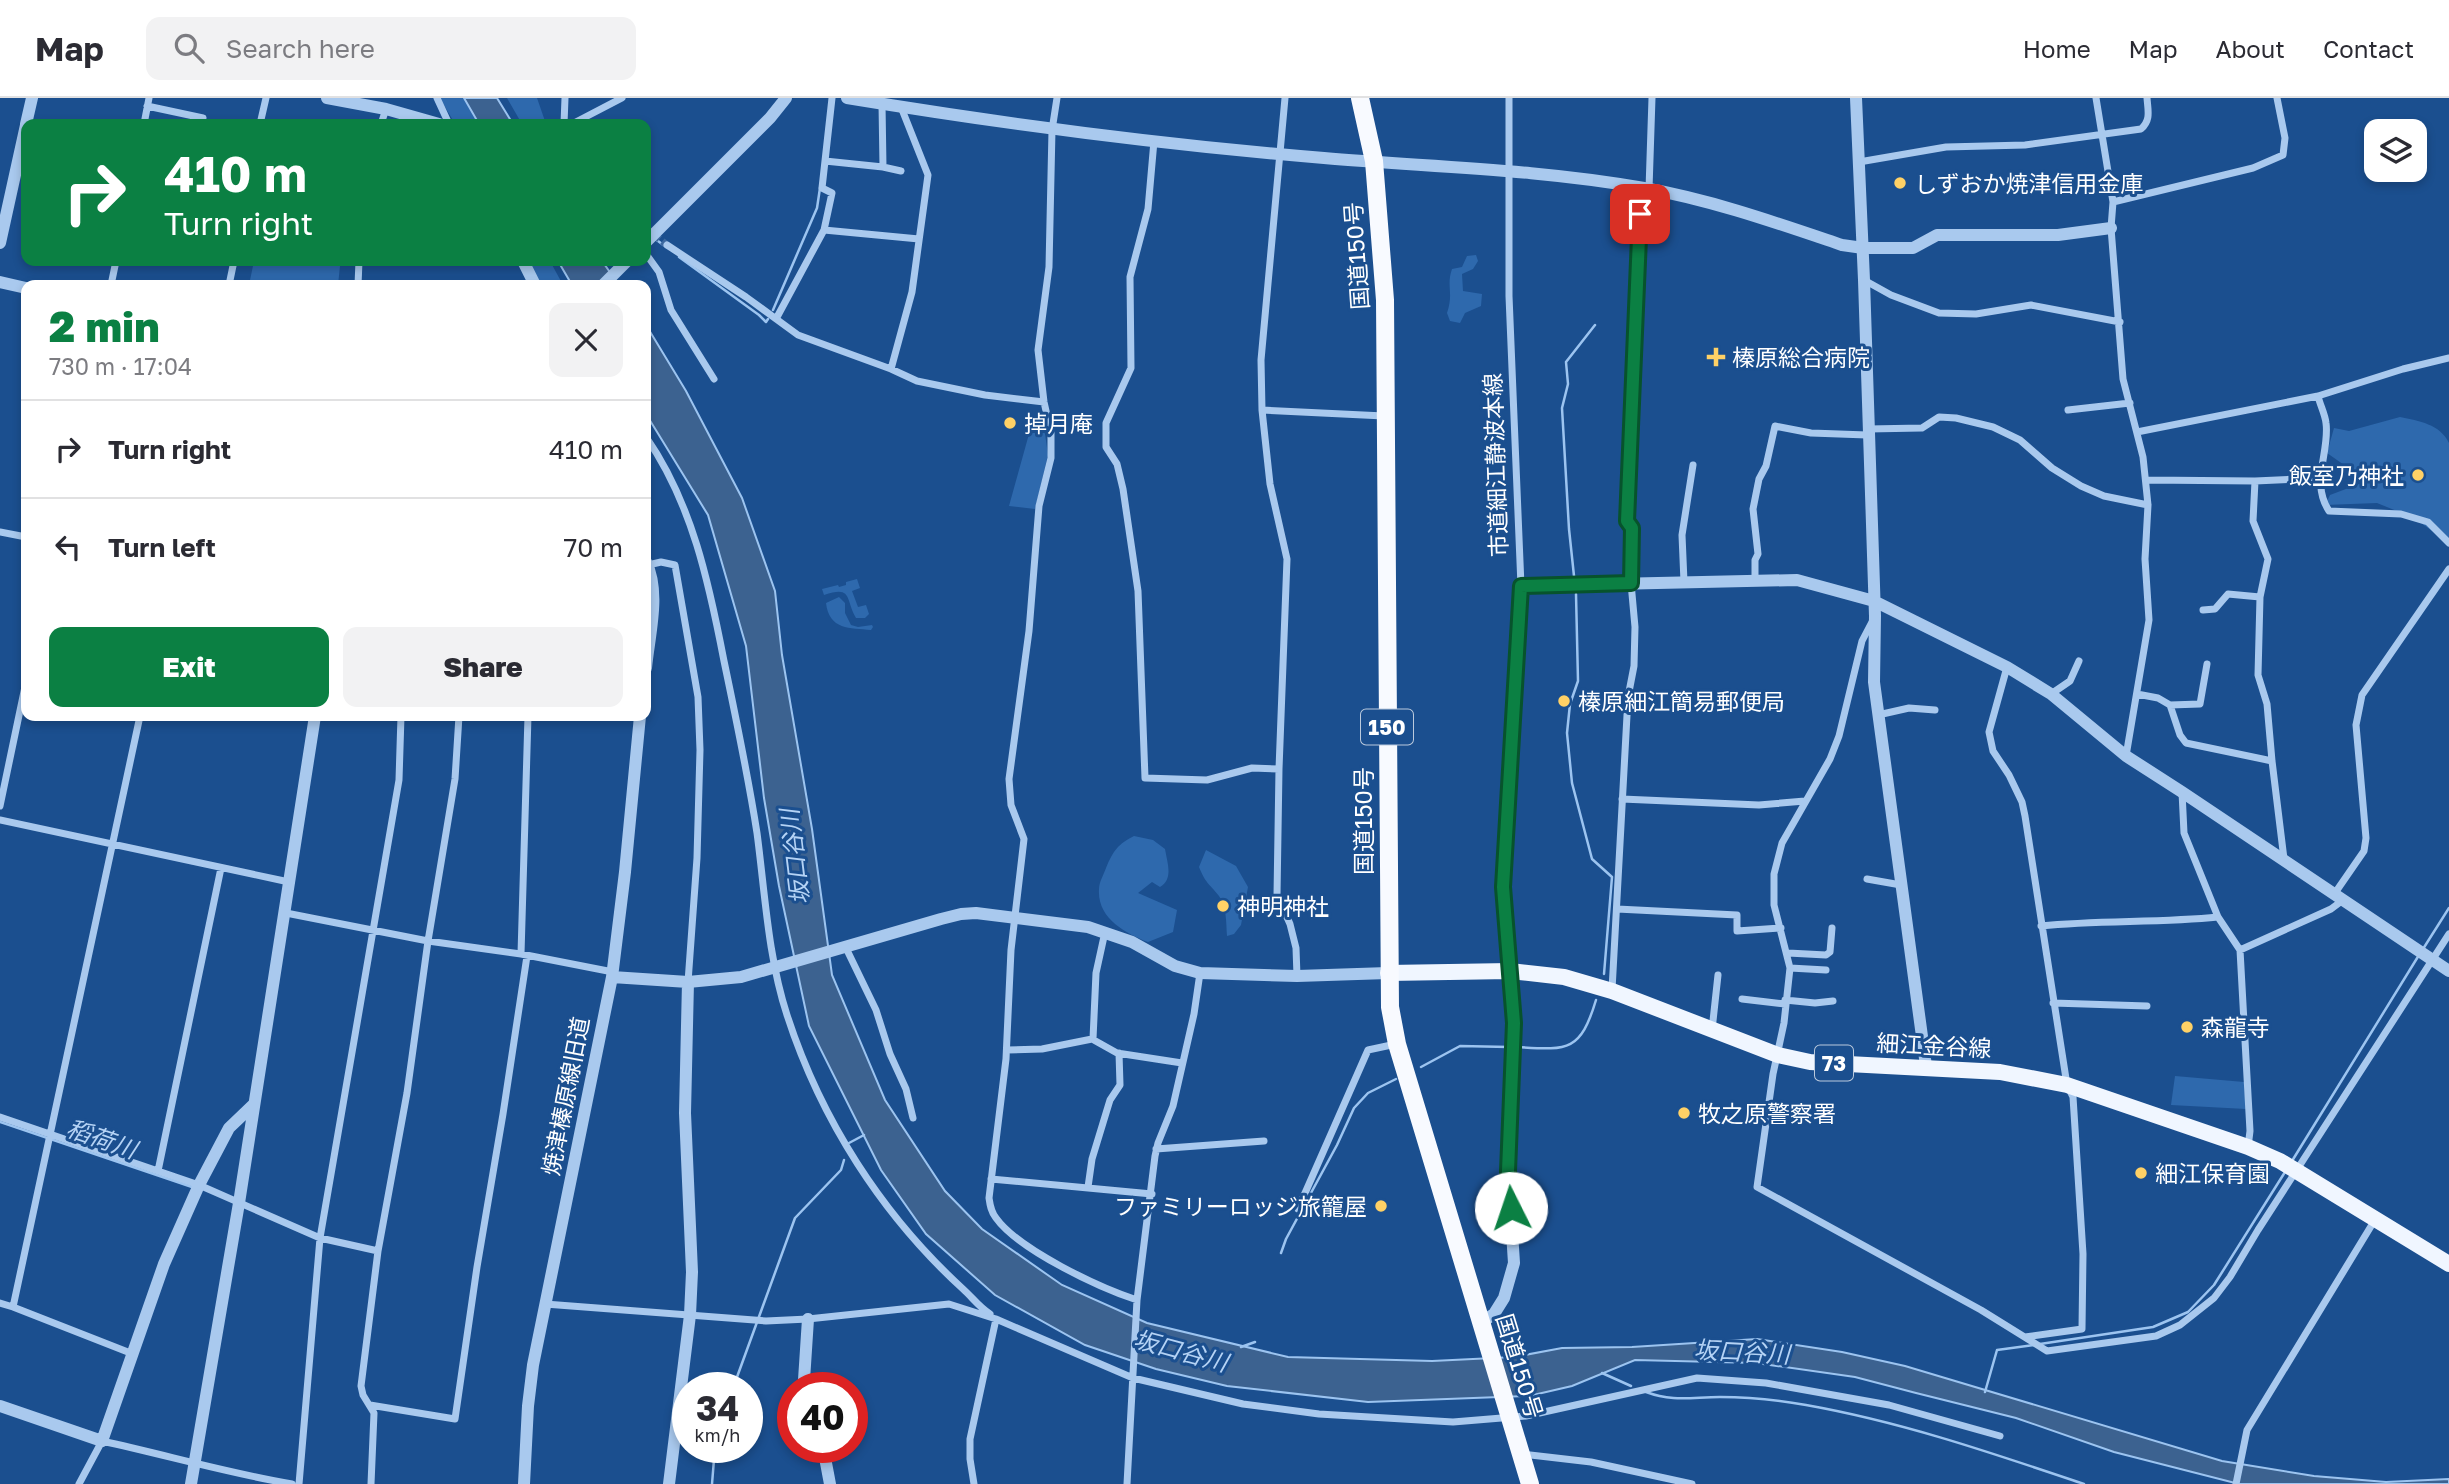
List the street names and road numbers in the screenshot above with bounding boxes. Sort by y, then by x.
street label: 国道150号 [1338,201,1374,311]
street label: 市道細江静波本線 [1478,373,1512,557]
road number: 150 [1361,710,1413,744]
street label: 国道150号 [1349,767,1377,875]
street label: 焼津榛原線旧道 [536,1014,594,1178]
street label: 細江金谷線 [1876,1028,1992,1062]
road number: 73 [1815,1046,1853,1080]
street label: 国道150号 [1491,1310,1549,1422]

